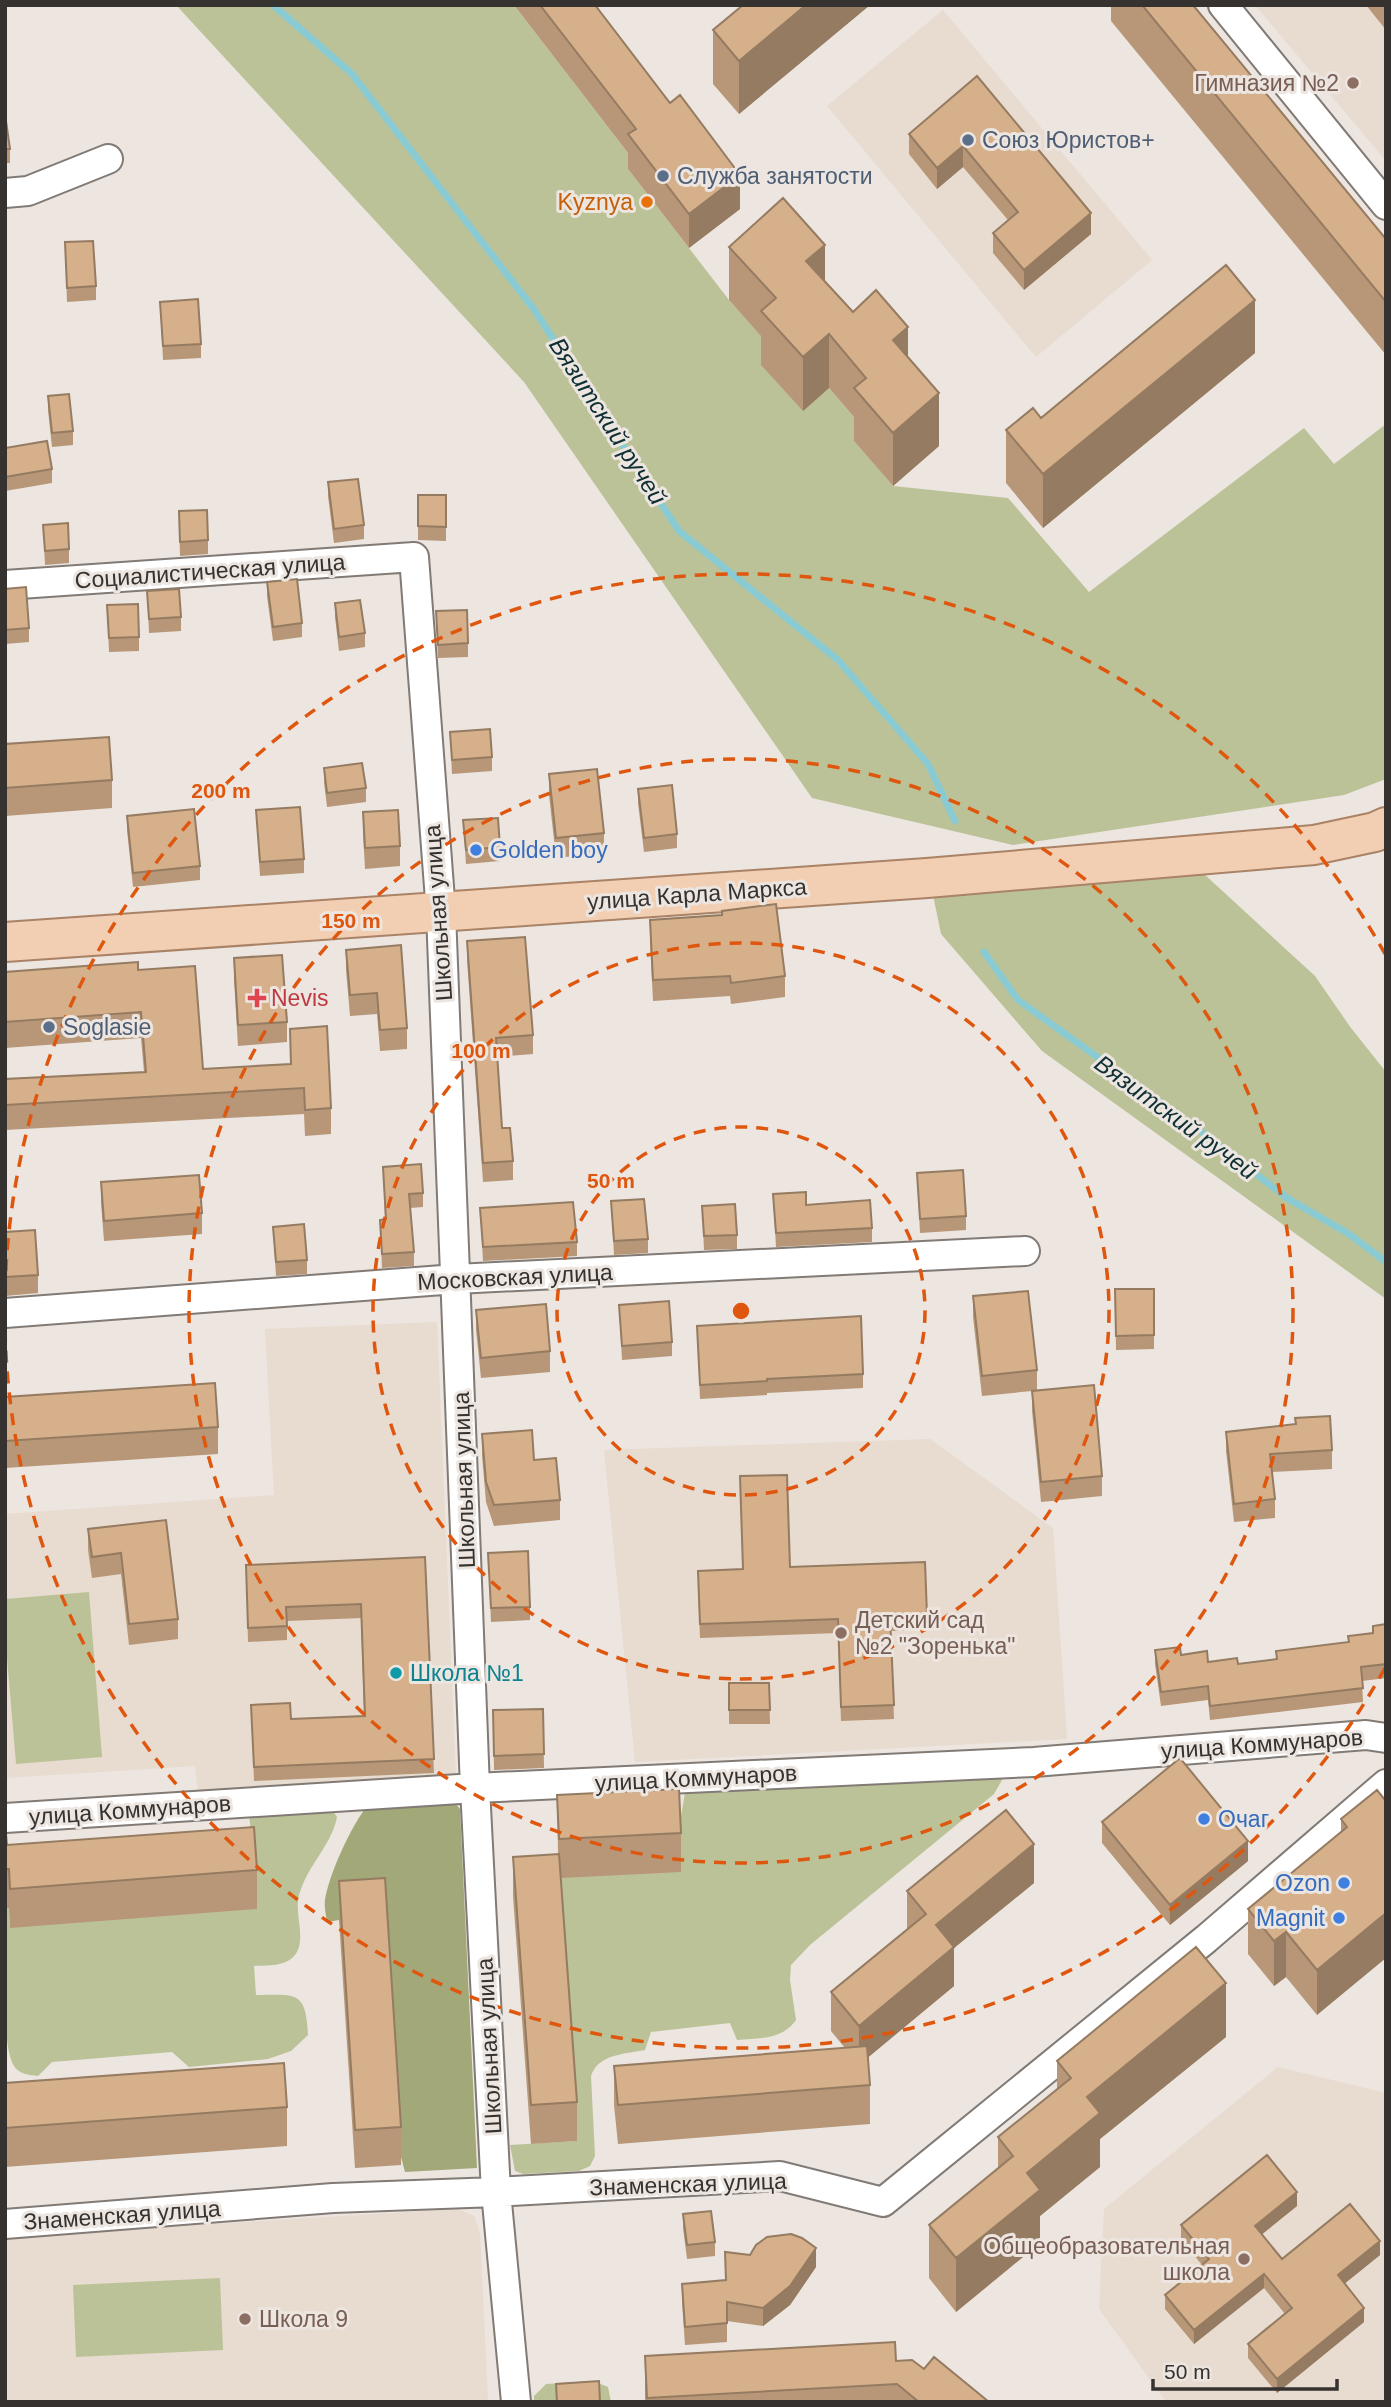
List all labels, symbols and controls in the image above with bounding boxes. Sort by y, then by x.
place label: Гимназия №2 [1194,70,1339,96]
marker: Гимназия №2 [1345,75,1361,91]
place label: Союз Юристов+ [982,127,1155,153]
marker: Союз Юристов+ [960,132,976,148]
place label: Служба занятости [677,163,873,189]
marker: Служба занятости [655,168,671,184]
place label: Kyznya [558,189,633,215]
marker: Kyznya [639,194,655,210]
water label: Вязитский ручей [544,333,672,509]
street label: Социалистическая улица [74,549,346,593]
text: 200 m [191,779,251,802]
street label: Школьная улица [419,824,457,1002]
place label: Golden boy [490,837,608,863]
marker: Golden boy [468,842,484,858]
street label: улица Карла Маркса [586,873,808,915]
text: 150 m [321,909,381,932]
place label: Nevis [271,985,329,1011]
marker: Nevis [249,990,265,1006]
place label: Soglasie [63,1014,151,1040]
marker: Soglasie [41,1019,57,1035]
text: 100 m [451,1039,511,1062]
water label: Вязитский ручей [1090,1049,1262,1185]
text: 50 m [587,1169,635,1192]
street label: Московская улица [417,1259,614,1295]
centre of rings [729,1299,753,1323]
street label: Школьная улица [448,1391,480,1569]
place label: Детский сад №2 "Зоренька" [855,1607,1016,1659]
marker: Детский сад №2 "Зоренька" [833,1625,849,1641]
place label: Школа №1 [410,1660,524,1686]
marker: Школа №1 [388,1665,404,1681]
street label: улица Коммунаров [1160,1724,1364,1764]
street label: улица Коммунаров [594,1760,798,1796]
street label: улица Коммунаров [28,1790,232,1830]
place label: Очаг [1218,1806,1269,1832]
marker: Очаг [1196,1811,1212,1827]
place label: Ozon [1275,1870,1330,1896]
marker: Ozon [1336,1875,1352,1891]
place label: Magnit [1256,1905,1326,1931]
marker: Magnit [1331,1910,1347,1926]
street label: Школьная улица [471,1957,507,2135]
street label: Знаменская улица [589,2168,787,2200]
street label: Знаменская улица [23,2195,222,2235]
place label: Общеобразовательная школа [983,2233,1230,2285]
marker: Общеобразовательная школа [1236,2251,1252,2267]
place label: Школа 9 [259,2306,348,2332]
marker: Школа 9 [237,2311,253,2327]
scale bar [1153,2348,1337,2392]
text: 50 m [1164,2360,1211,2383]

